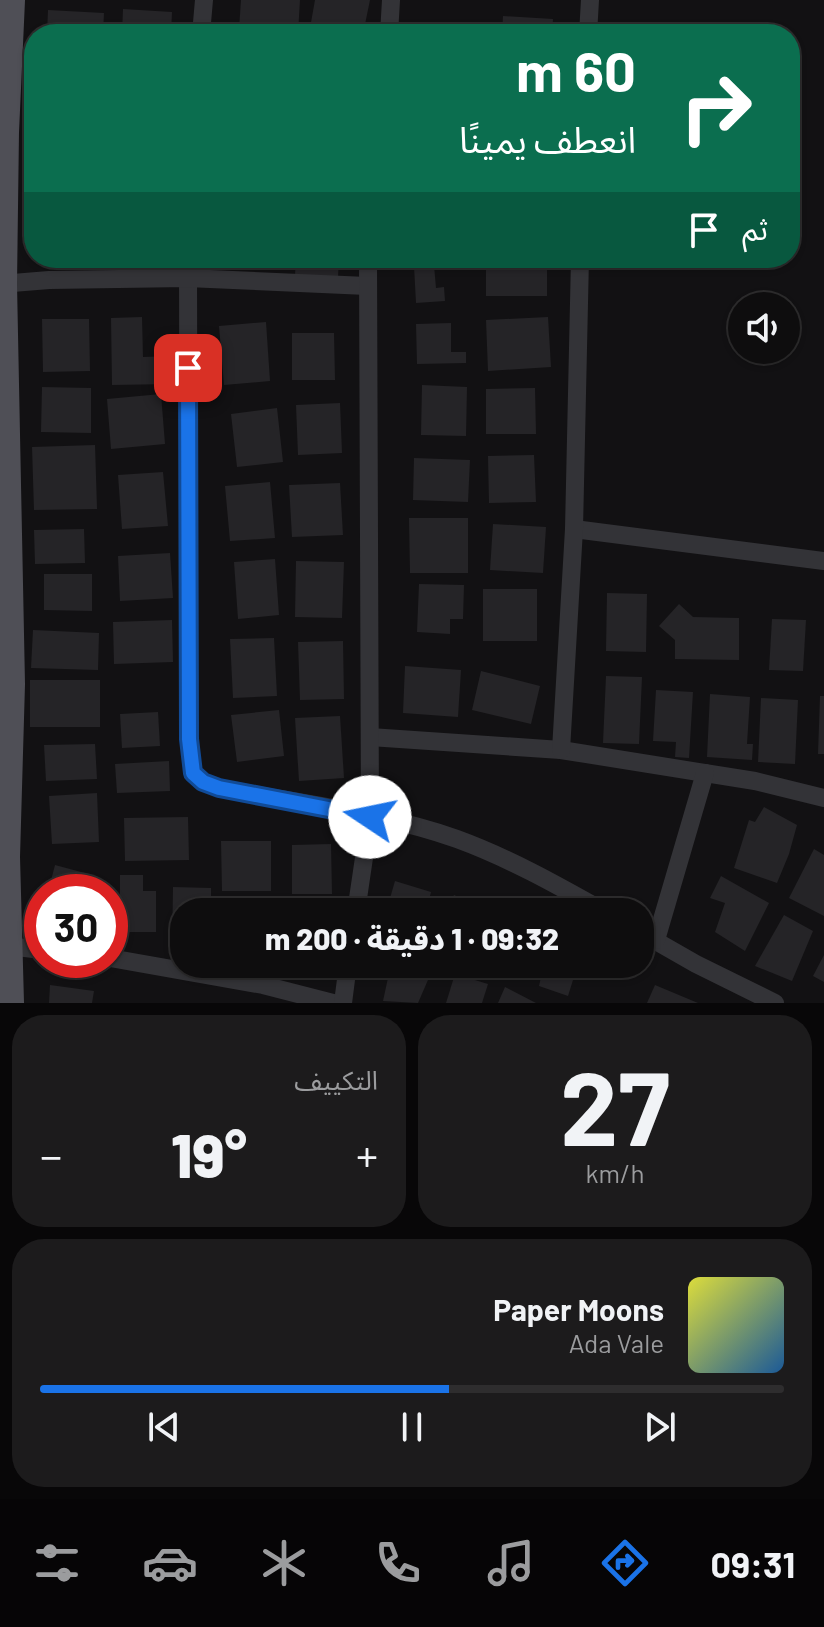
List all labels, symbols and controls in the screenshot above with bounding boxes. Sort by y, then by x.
text: 60 m [516,36,636,103]
icon: right [664,56,768,160]
text: انعطف يمينًا [459,117,636,160]
icon: arrive [682,208,726,252]
text: ثم [742,210,768,246]
map controls [728,292,800,364]
button: sound [728,292,800,364]
pin [154,334,222,402]
icon: arrive [166,346,210,390]
position arrow [328,775,412,859]
speed limit sign: 30 [24,874,128,978]
text: 09:32 · 1 دقيقة · 200 m [265,920,559,956]
text: 27 [560,1042,670,1167]
text: التكييف [294,1064,378,1095]
text: 19° [171,1118,247,1190]
text: − [40,1128,62,1181]
text: + [356,1128,378,1181]
text: km/h [586,1157,644,1188]
text: Paper Moons [493,1291,664,1327]
text: Ada Vale [569,1327,664,1358]
icon: previous [142,1405,186,1449]
icon: pause [390,1405,434,1449]
icon: next [638,1405,682,1449]
icon: filters [29,1535,85,1591]
icon: car [142,1535,198,1591]
icon: climate [256,1535,312,1591]
icon: phone [370,1535,426,1591]
icon: music [483,1535,539,1591]
icon: directions [597,1535,653,1591]
text: 09:31 [710,1542,795,1585]

